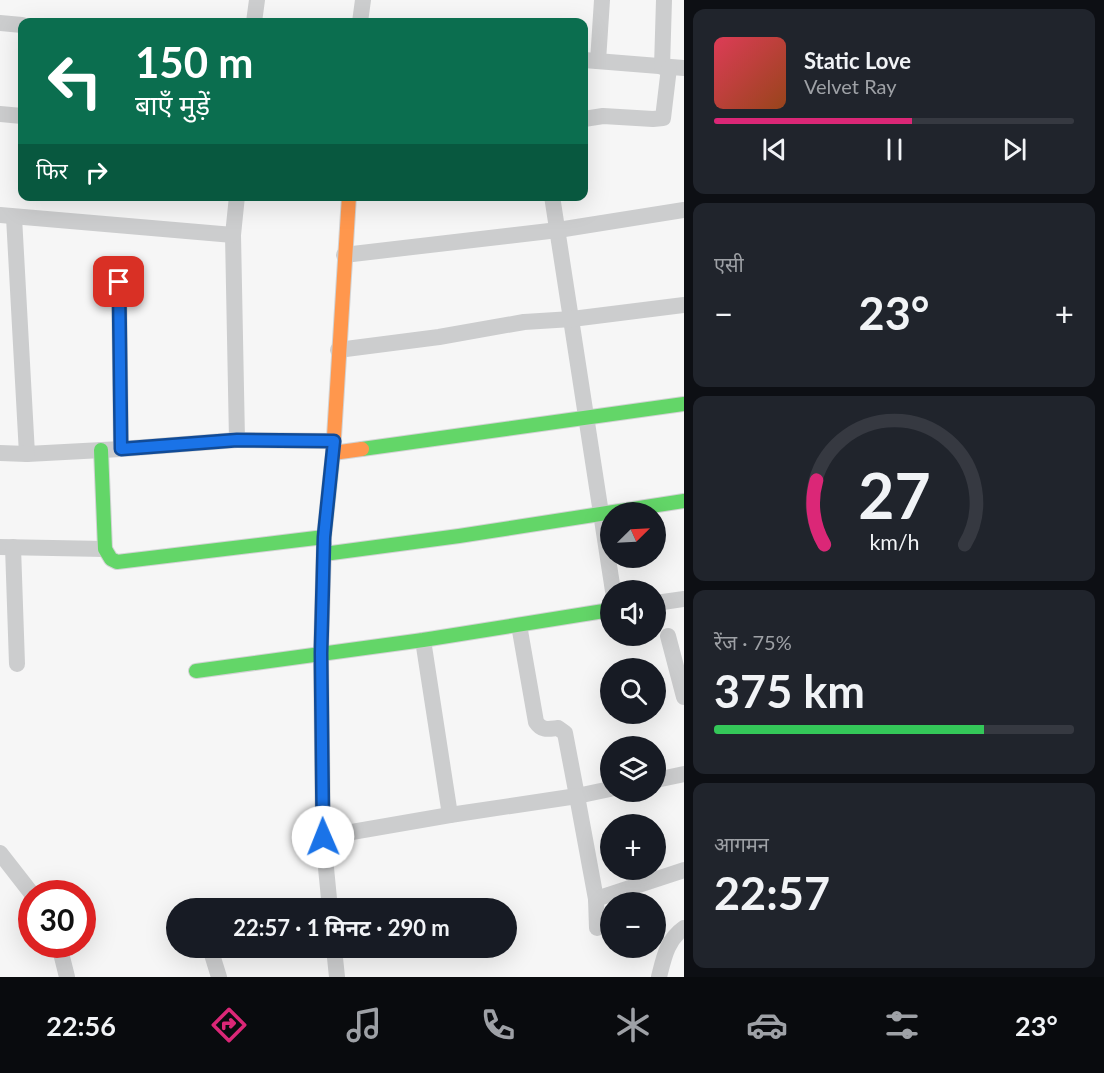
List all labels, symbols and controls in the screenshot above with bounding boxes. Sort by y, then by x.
text: 150 m [135,37,253,87]
icon: left [36,42,114,120]
text: Static Love [804,47,911,74]
text: Velvet Ray [804,74,897,98]
text: बाएँ मुड़ें [135,88,210,121]
icon: previous [758,133,791,166]
icon: pause [878,133,911,166]
icon: next [998,133,1031,166]
icon: right [80,156,113,189]
text: फिर [36,157,68,184]
text: एसी [714,252,744,276]
pin [93,256,144,307]
icon: arrive [102,265,135,298]
text: 23° [859,286,929,340]
text: − [714,293,733,333]
text: + [1055,293,1074,333]
text: 27 [858,458,930,533]
north arrow [600,502,666,568]
map controls [600,502,666,958]
text: km/h [869,530,919,556]
button: sound [600,580,666,646]
text: रेंज · 75% [714,630,792,654]
button: search [600,658,666,724]
text: 375 km [714,664,865,718]
button: layers [600,736,666,802]
position arrow [291,805,355,869]
button: + [600,814,666,880]
text: आगमन [714,832,769,856]
text: 22:57 [714,866,830,920]
speed limit sign: 30 [18,880,96,958]
button: − [600,892,666,958]
text: 22:57 · 1 मिनट · 290 m [233,914,450,941]
icon: directions [208,1004,250,1046]
icon: music [343,1004,385,1046]
icon: phone [477,1004,519,1046]
icon: climate [612,1004,654,1046]
icon: car [746,1004,788,1046]
icon: filters [881,1004,923,1046]
text: 22:56 [46,1009,116,1042]
text: 23° [1015,1009,1058,1042]

